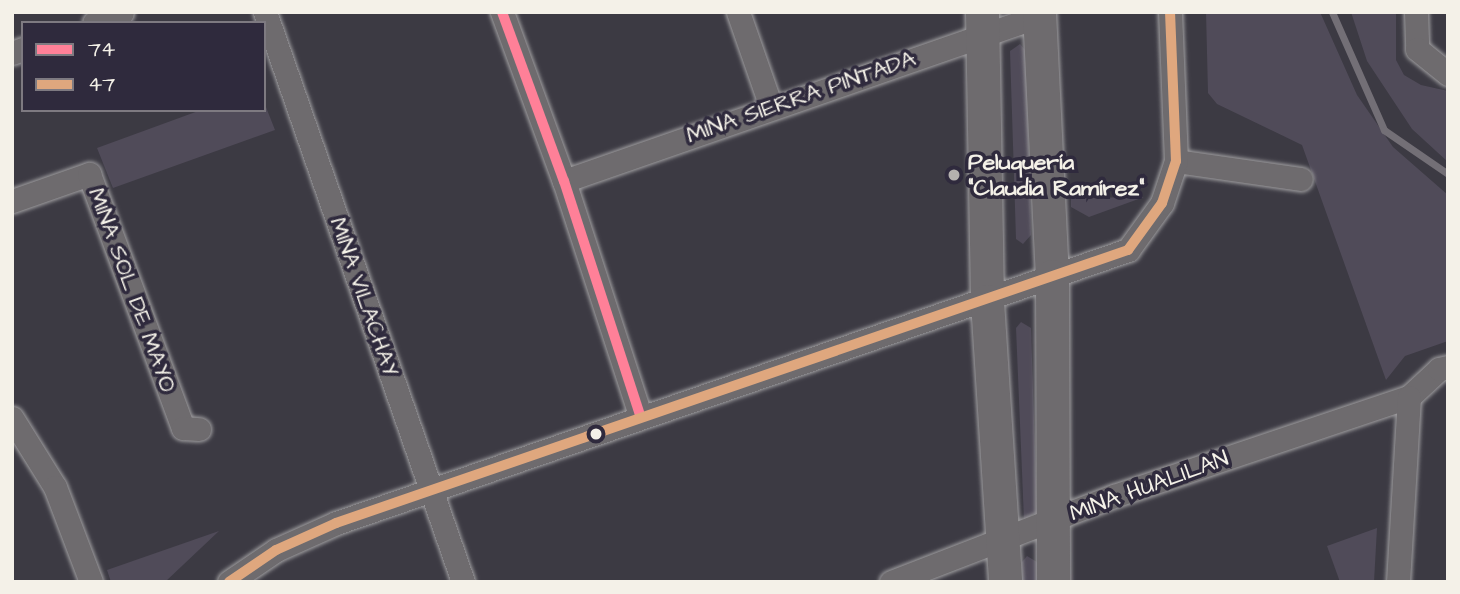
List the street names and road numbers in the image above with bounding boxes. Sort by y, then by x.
street label: MINA SIERRA PINTADA [683,45,919,149]
street label: MINA SOL DE MAYO [82,184,182,396]
street label: MINA VILACHAY [324,214,404,380]
street label: MINA HUALILAN [1066,444,1232,528]

